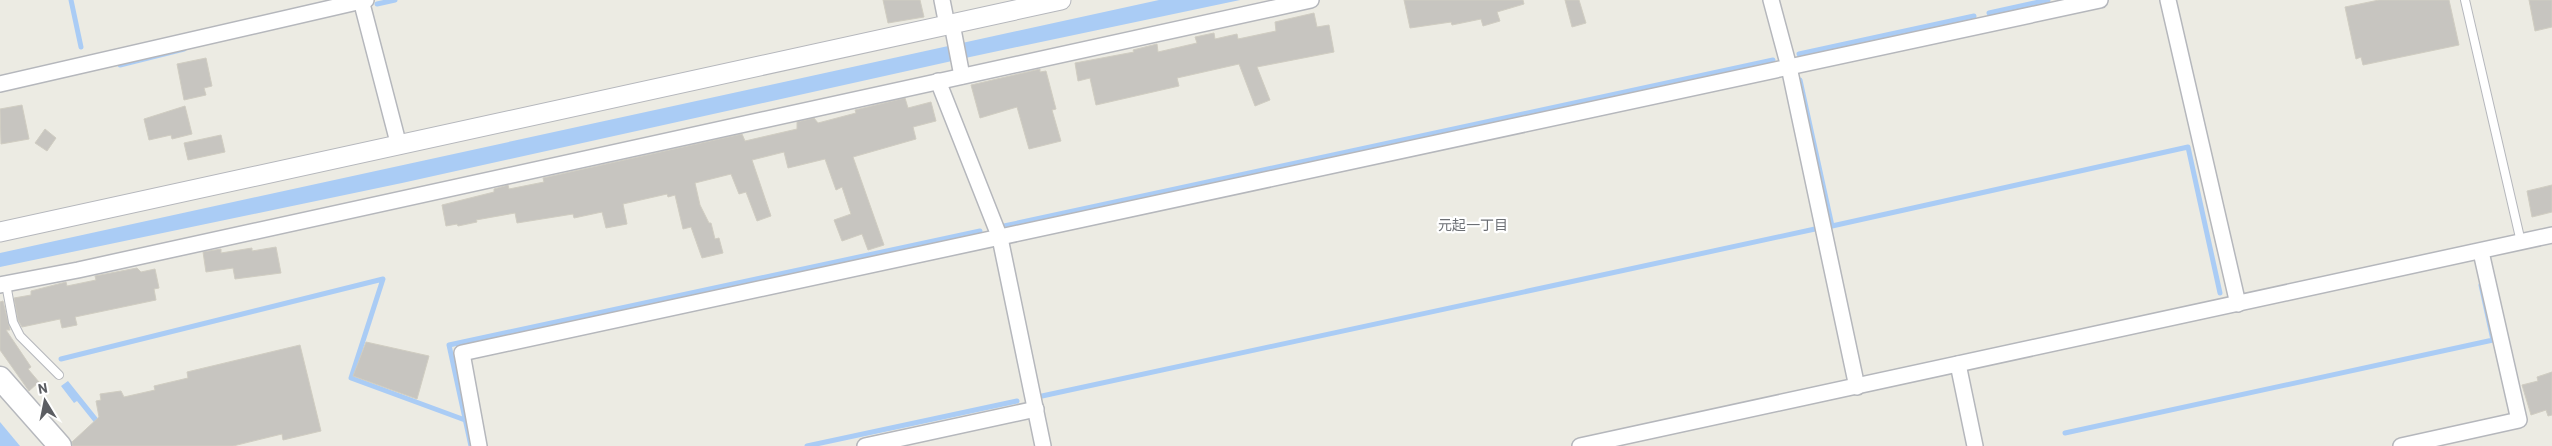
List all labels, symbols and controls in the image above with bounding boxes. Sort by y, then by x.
district label: 元起一丁目 [1438,216,1508,233]
north arrow [20,376,70,426]
text: N [37,379,49,397]

